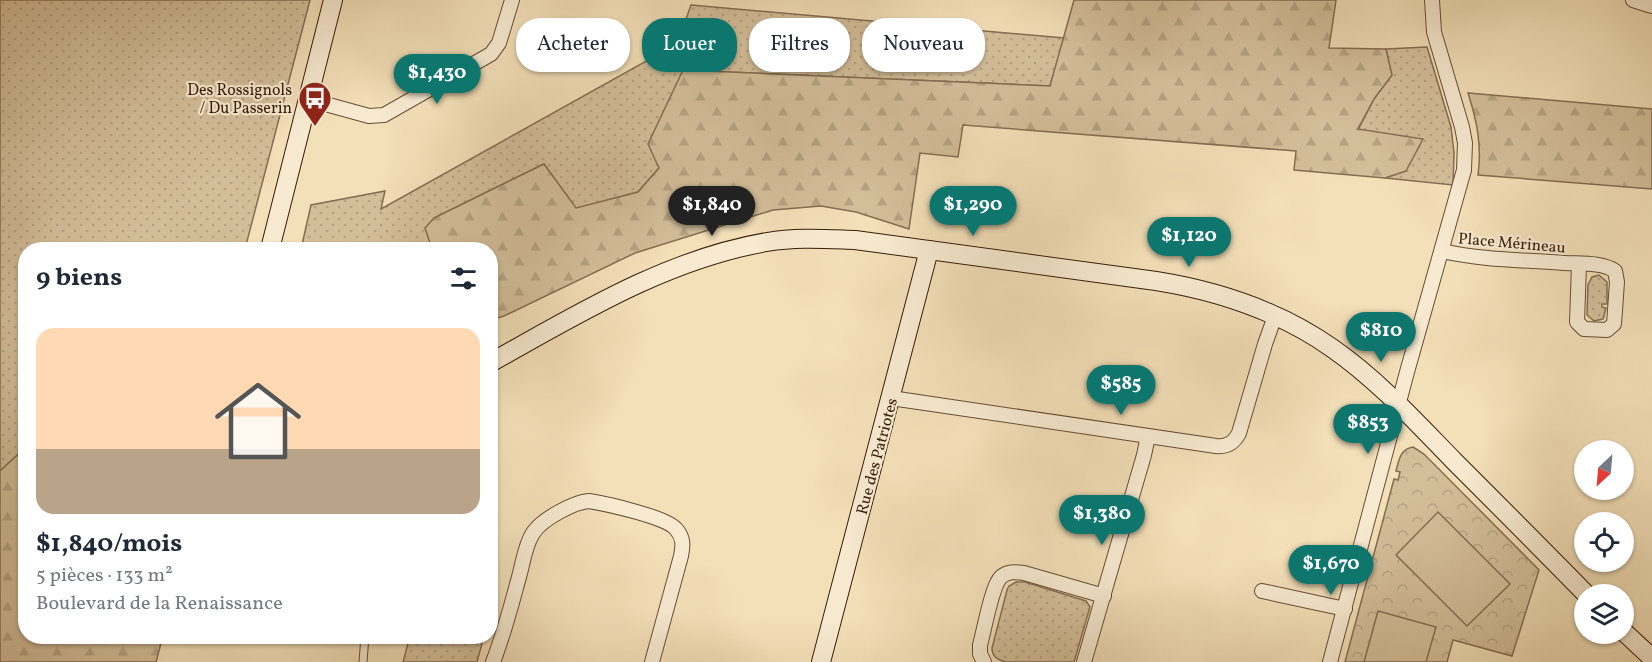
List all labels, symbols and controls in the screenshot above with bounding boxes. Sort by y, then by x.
chip: Acheter [516,18,630,72]
chip: Louer [642,18,737,72]
chip: Filtres [749,18,850,72]
chip: Nouveau [862,18,985,72]
pin: $1,430 [388,54,486,105]
text: $1,430 [408,59,466,87]
place label: Des Rossignols / Du Passerin [187,80,292,120]
bus stop icon: Des Rossignols / Du Passerin [297,80,333,127]
pin: $1,840 [663,186,761,237]
pin: $1,290 [924,186,1022,237]
text: $1,840 [682,191,742,219]
text: $1,290 [944,191,1002,219]
pin: $1,120 [1140,217,1238,268]
text: $1,120 [1161,222,1217,250]
street label: Place Mérineau [1457,228,1566,260]
text: 9 biens [36,260,122,296]
icon: filters [447,262,480,295]
pin: $810 [1345,312,1417,363]
text: $810 [1360,317,1402,345]
pin: $585 [1085,365,1157,416]
icon: home [204,367,312,475]
text: $585 [1101,370,1141,398]
street label: Rue des Patriotes [852,396,904,517]
pin: $853 [1332,404,1404,455]
text: $853 [1347,409,1389,437]
north arrow [1574,440,1634,500]
map controls [1574,440,1634,644]
pin: $1,380 [1053,495,1151,546]
text: $1,380 [1073,500,1131,528]
button: locate [1574,512,1634,572]
text: $1,840/mois [36,526,182,562]
pin: $1,670 [1282,545,1380,596]
text: $1,670 [1302,550,1360,578]
text: 5 pièces · 133 m² [36,562,173,590]
button: layers [1574,584,1634,644]
text: Boulevard de la Renaissance [36,590,283,618]

